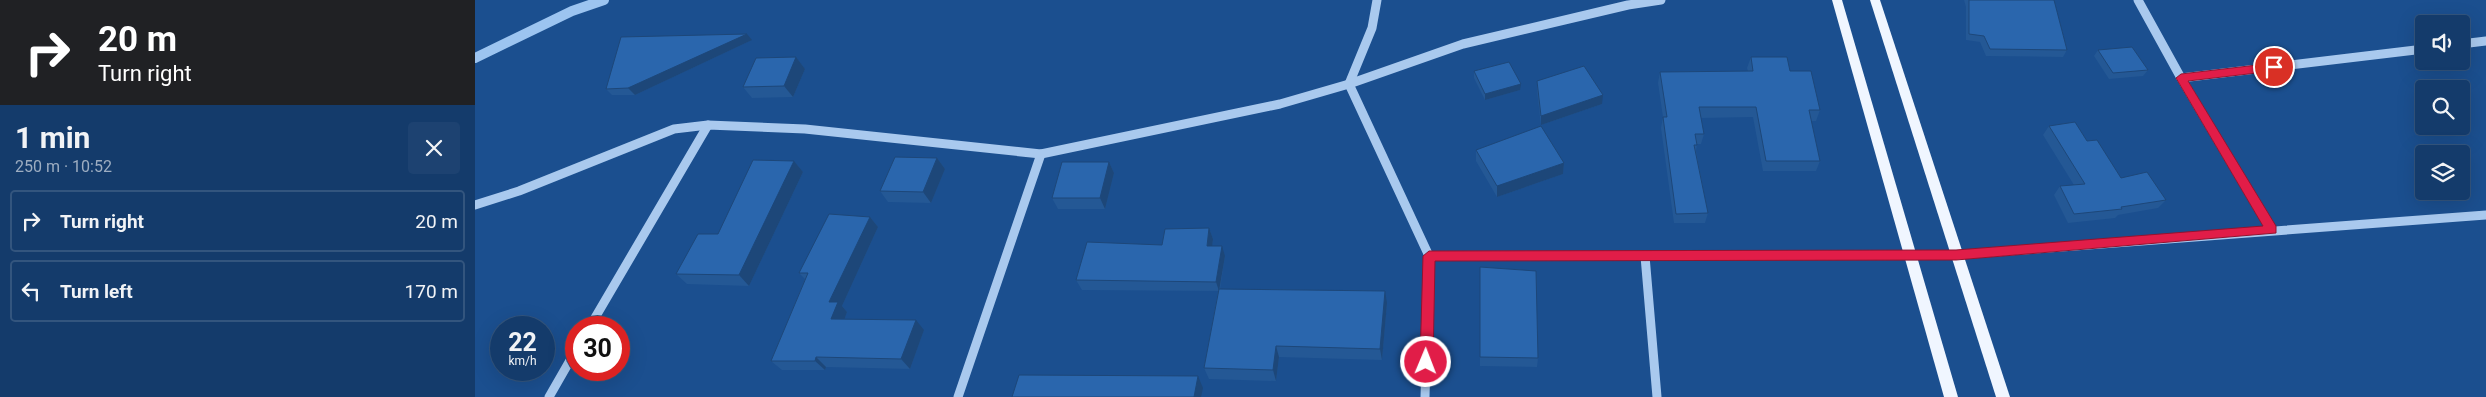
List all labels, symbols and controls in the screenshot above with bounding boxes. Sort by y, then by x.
map controls [2415,15,2470,200]
button: sound [2415,15,2470,70]
text: 20 m [98,19,177,60]
icon: right [15,20,80,85]
pin [2253,46,2295,88]
icon: arrive [2260,53,2288,81]
text: Turn right [98,61,192,86]
button: search [2415,80,2470,135]
text: 1 min [15,120,90,155]
button: close [408,122,460,174]
button: layers [2415,145,2470,200]
text: 250 m · 10:52 [15,157,112,176]
icon: right [17,207,45,235]
text: Turn right [60,210,144,233]
text: 20 m [415,210,458,233]
icon: left [17,277,45,305]
text: Turn left [60,280,133,303]
text: 170 m [405,280,458,303]
speed limit sign: 30 [565,316,630,381]
text: 22 [508,328,537,357]
position arrow [1399,335,1451,387]
text: km/h [508,354,537,368]

